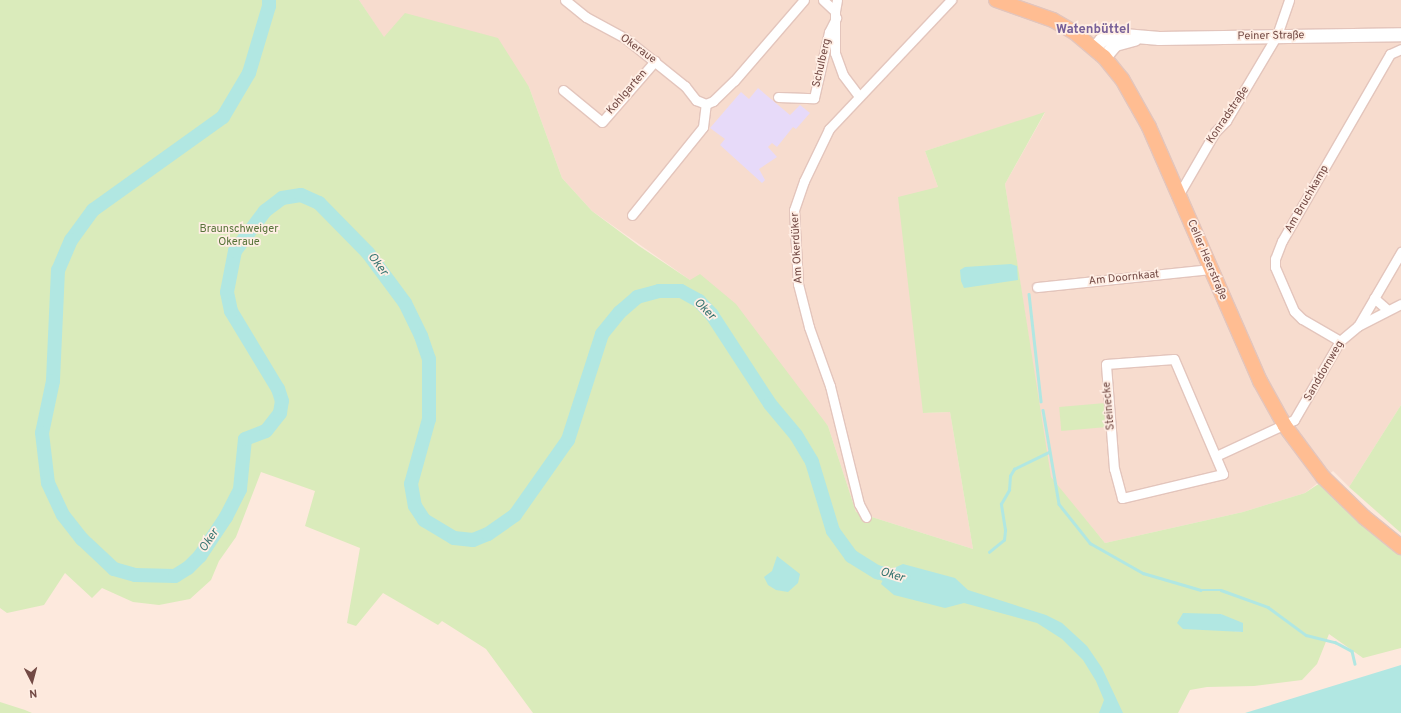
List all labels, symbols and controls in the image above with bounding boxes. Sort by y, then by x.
district label: Watenbüttel [1056,22,1130,38]
street label: Peiner Straße [1237,29,1305,43]
street label: Okeraue [617,31,659,67]
street label: Schulberg [810,37,834,89]
street label: Kohlgarten [604,67,650,117]
street label: Konradstraße [1204,84,1252,146]
street label: Am Bruchkamp [1282,163,1332,235]
street label: Am Okerdüker [789,212,805,284]
street label: Celler Heerstraße [1184,218,1230,302]
park label: Braunschweiger Okeraue [199,223,279,249]
water label: Oker [364,251,390,279]
street label: Am Doornkaat [1088,268,1160,288]
water label: Oker [690,296,718,324]
street label: Sanddornweg [1301,338,1347,404]
street label: Steinecke [1100,381,1118,431]
water label: Oker [197,527,223,555]
water label: Oker [878,565,906,587]
north arrow [12,661,52,701]
text: N [29,686,38,700]

